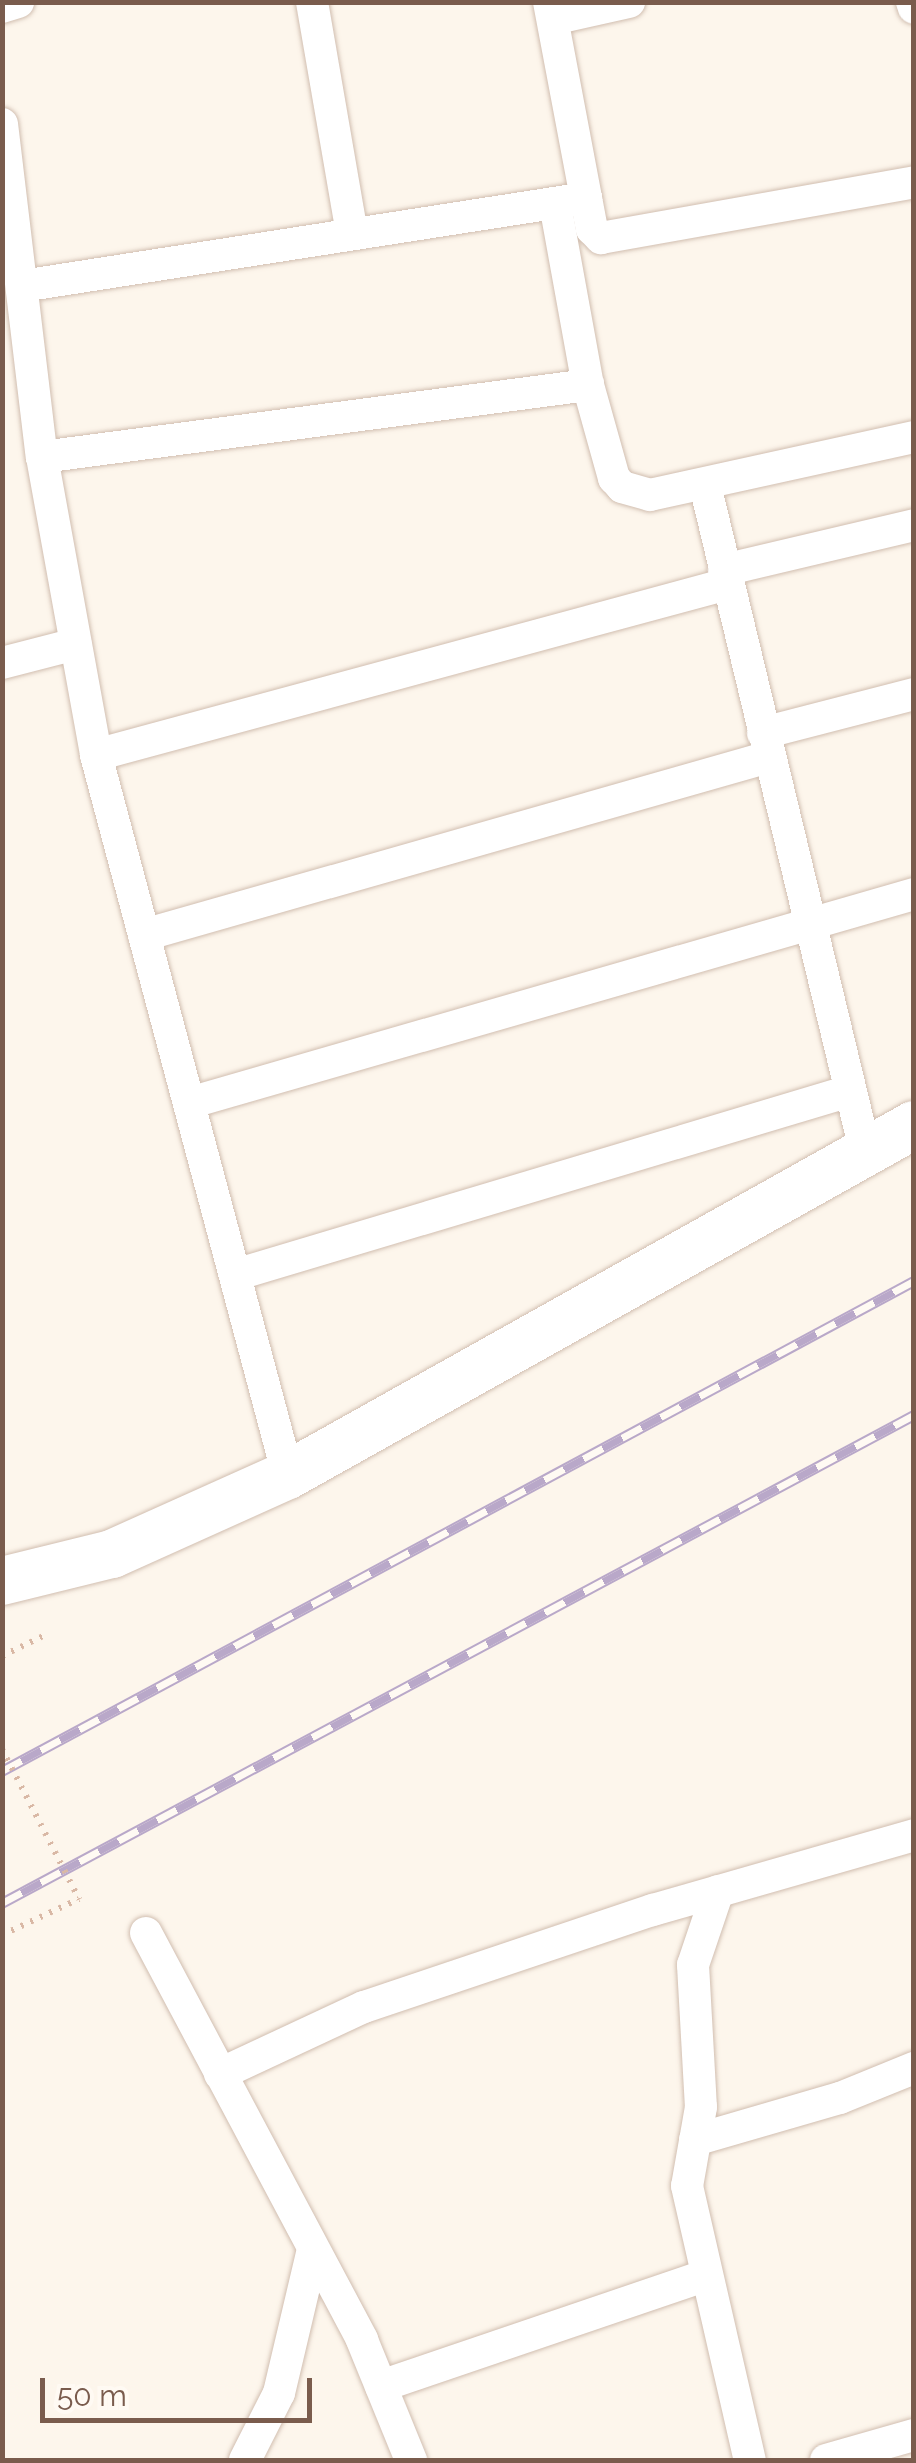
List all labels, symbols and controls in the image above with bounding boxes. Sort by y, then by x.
scale bar [45,2358,318,2420]
text: 50 m [57,2378,127,2413]

